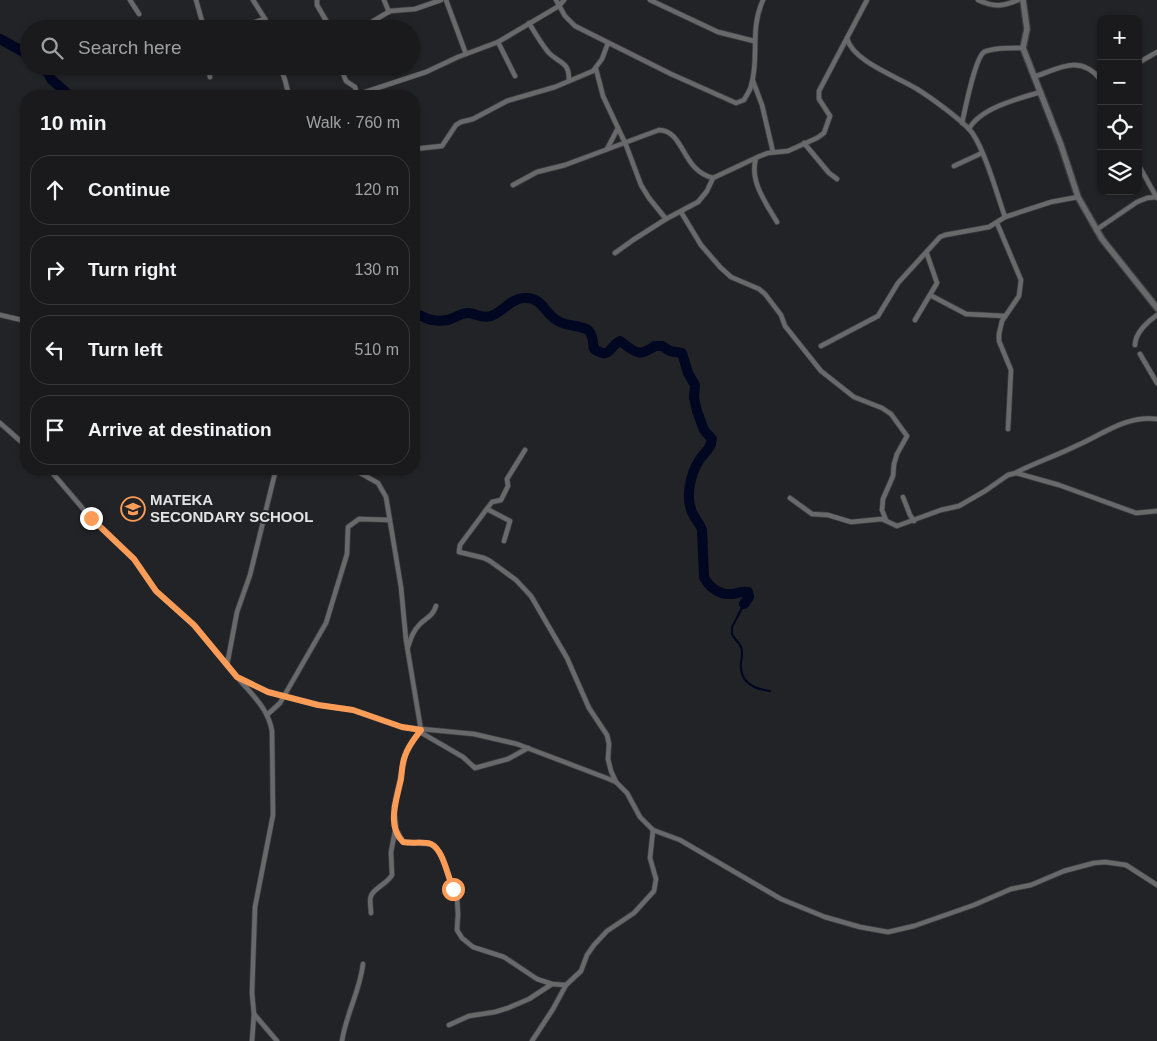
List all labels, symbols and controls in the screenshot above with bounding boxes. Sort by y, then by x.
map controls [1097,15,1142,195]
button: + [1097,15,1142,60]
search box [20,20,420,75]
icon: search [38,34,66,62]
text: Search here [78,37,182,58]
button: − [1097,60,1142,105]
button: locate [1097,105,1142,150]
text: 10 min [40,111,107,134]
text: Walk · 760 m [306,114,400,131]
button: layers [1097,150,1142,195]
icon: ahead [41,176,69,204]
text: Continue [88,179,170,200]
text: 120 m [355,181,399,198]
icon: right [41,256,69,284]
text: Turn right [88,259,176,280]
text: 130 m [355,261,399,278]
icon: left [41,336,69,364]
text: Turn left [88,339,163,360]
text: 510 m [355,341,399,358]
icon: arrive [41,416,69,444]
text: Arrive at destination [88,419,272,440]
place label: MATEKA SECONDARY SCHOOL [150,491,313,525]
school or university icon: MATEKA SECONDARY SCHOOL [120,496,146,522]
route end [80,507,103,530]
route start [442,878,465,901]

